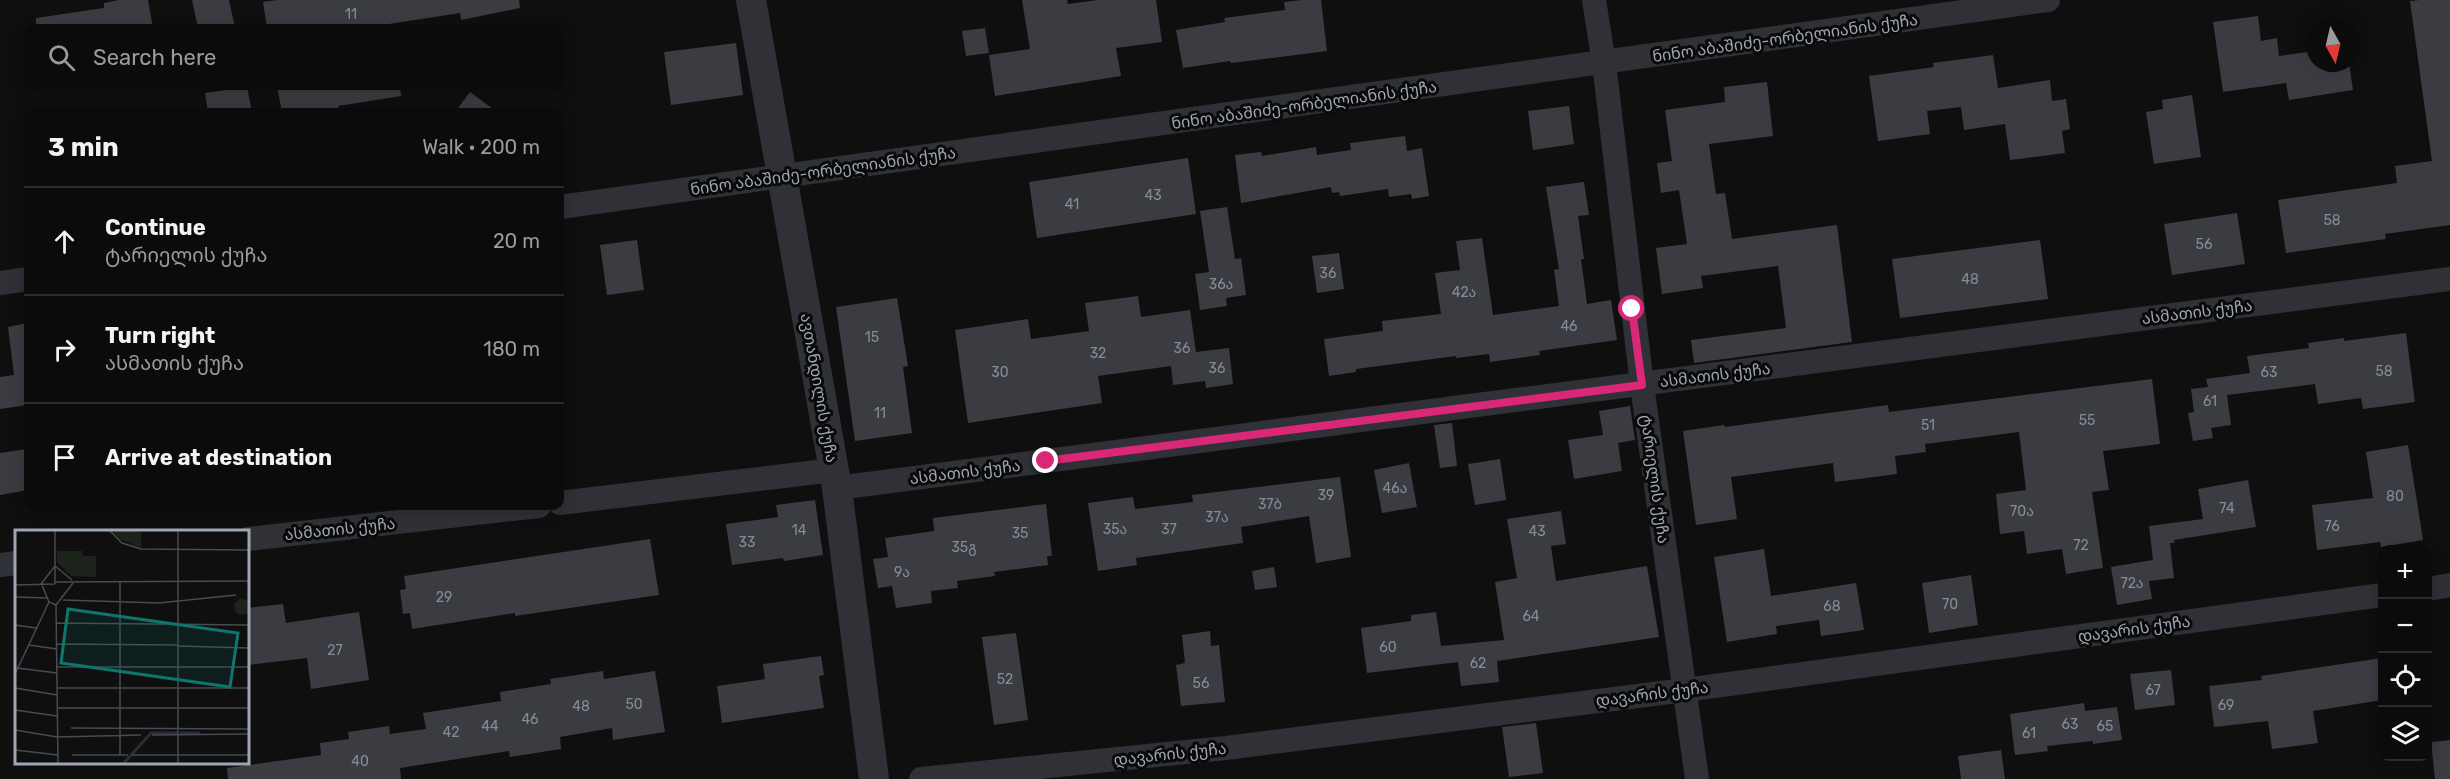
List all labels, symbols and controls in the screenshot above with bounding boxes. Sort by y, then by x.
house number: 11 [345,6,357,23]
street label: ნინო აბაშიძე-ორბელიანის ქუჩა [1651,10,1919,67]
north arrow [2306,18,2360,72]
search box [24,24,564,90]
icon: search [45,41,78,74]
text: Search here [93,44,216,71]
street label: ნინო აბაშიძე-ორბელიანის ქუჩა [1170,77,1438,134]
text: 3 min [48,132,119,163]
text: Walk · 200 m [422,135,540,159]
street label: ნინო აბაშიძე-ორბელიანის ქუჩა [689,143,957,200]
house number: 43 [1144,187,1162,204]
house number: 41 [1065,196,1079,213]
house number: 58 [2323,212,2341,229]
text: Continue [105,214,206,241]
icon: ahead [48,225,81,258]
text: 20 m [493,229,540,253]
house number: 56 [2196,236,2212,253]
text: ტარიელის ქუჩა [105,243,267,267]
house number: 36 [1320,265,1336,282]
house number: 48 [1961,271,1979,288]
house number: 36ა [1209,276,1233,293]
house number: 42ა [1452,284,1476,301]
route start [1618,295,1644,321]
street label: ასმათის ქუჩა [2141,296,2253,328]
street label: ავთანდილის ქუჩა [796,312,841,464]
house number: 46 [1560,318,1578,335]
text: Turn right [105,322,215,349]
house number: 15 [865,329,879,346]
icon: right [48,333,81,366]
text: 180 m [483,337,540,361]
house number: 36 [1174,340,1190,357]
house number: 32 [1090,345,1106,362]
text: ასმათის ქუჩა [105,351,244,375]
street label: ასმათის ქუჩა [1659,359,1771,391]
house number: 36 [1209,360,1225,377]
house number: 58 [2375,363,2393,380]
house number: 30 [991,364,1009,381]
house number: 63 [2261,364,2277,381]
house number: 61 [2203,393,2217,410]
house number: 11 [874,405,886,422]
house number: 55 [2079,412,2095,429]
street label: ტარიელის ქუჩა [1636,413,1673,545]
house number: 51 [1921,417,1935,434]
icon: arrive [48,441,81,474]
text: Arrive at destination [105,444,332,471]
route end [1032,447,1058,473]
street label: ასმათის ქუჩა [909,456,1021,488]
house number: 46ა [1383,480,1407,497]
house number: 39 [1318,487,1334,504]
house number: 80 [2386,488,2404,505]
house number: 37ბ [1258,496,1282,513]
house number: 74 [2219,500,2235,517]
house number: 70ა [2010,503,2034,520]
house number: 37ა [1205,509,1229,526]
street label: ასმათის ქუჩა [284,514,396,544]
house number: 76 [2324,518,2340,535]
house number: 35ა [1103,521,1127,538]
house number: 37 [1161,521,1177,538]
house number: 14 [792,522,807,539]
house number: 43 [1528,523,1546,540]
house number: 35 [1012,525,1028,542]
inset map [15,530,249,764]
house number: 33 [739,534,755,551]
house number: 72 [2073,537,2089,554]
house number: 35გ [951,539,977,556]
map controls [2378,545,2432,761]
button: + [2378,545,2432,599]
house number: 9ა [894,564,910,581]
house number: 72ა [2120,575,2144,592]
house number: 29 [436,589,452,606]
house number: 70 [1942,596,1958,613]
house number: 68 [1823,598,1841,615]
button: − [2378,599,2432,653]
house number: 64 [1522,608,1540,625]
street label: დავარის ქუჩა [2077,612,2192,647]
house number: 60 [1379,639,1397,656]
house number: 27 [327,642,343,659]
button: locate [2378,653,2432,707]
house number: 62 [1470,655,1486,672]
house number: 52 [997,671,1013,688]
house number: 56 [1193,675,1209,692]
street label: დავარის ქუჩა [1595,678,1710,711]
house number: 67 [2145,682,2161,699]
house number: 50 [625,696,643,713]
house number: 69 [2218,697,2234,714]
house number: 48 [572,698,590,715]
button: layers [2378,707,2432,761]
house number: 46 [521,711,539,728]
house number: 63 [2062,716,2078,733]
house number: 44 [481,718,499,735]
house number: 65 [2097,718,2113,735]
house number: 42 [443,724,459,741]
house number: 61 [2022,725,2036,742]
street label: დავარის ქუჩა [1113,739,1227,770]
house number: 40 [351,753,369,770]

